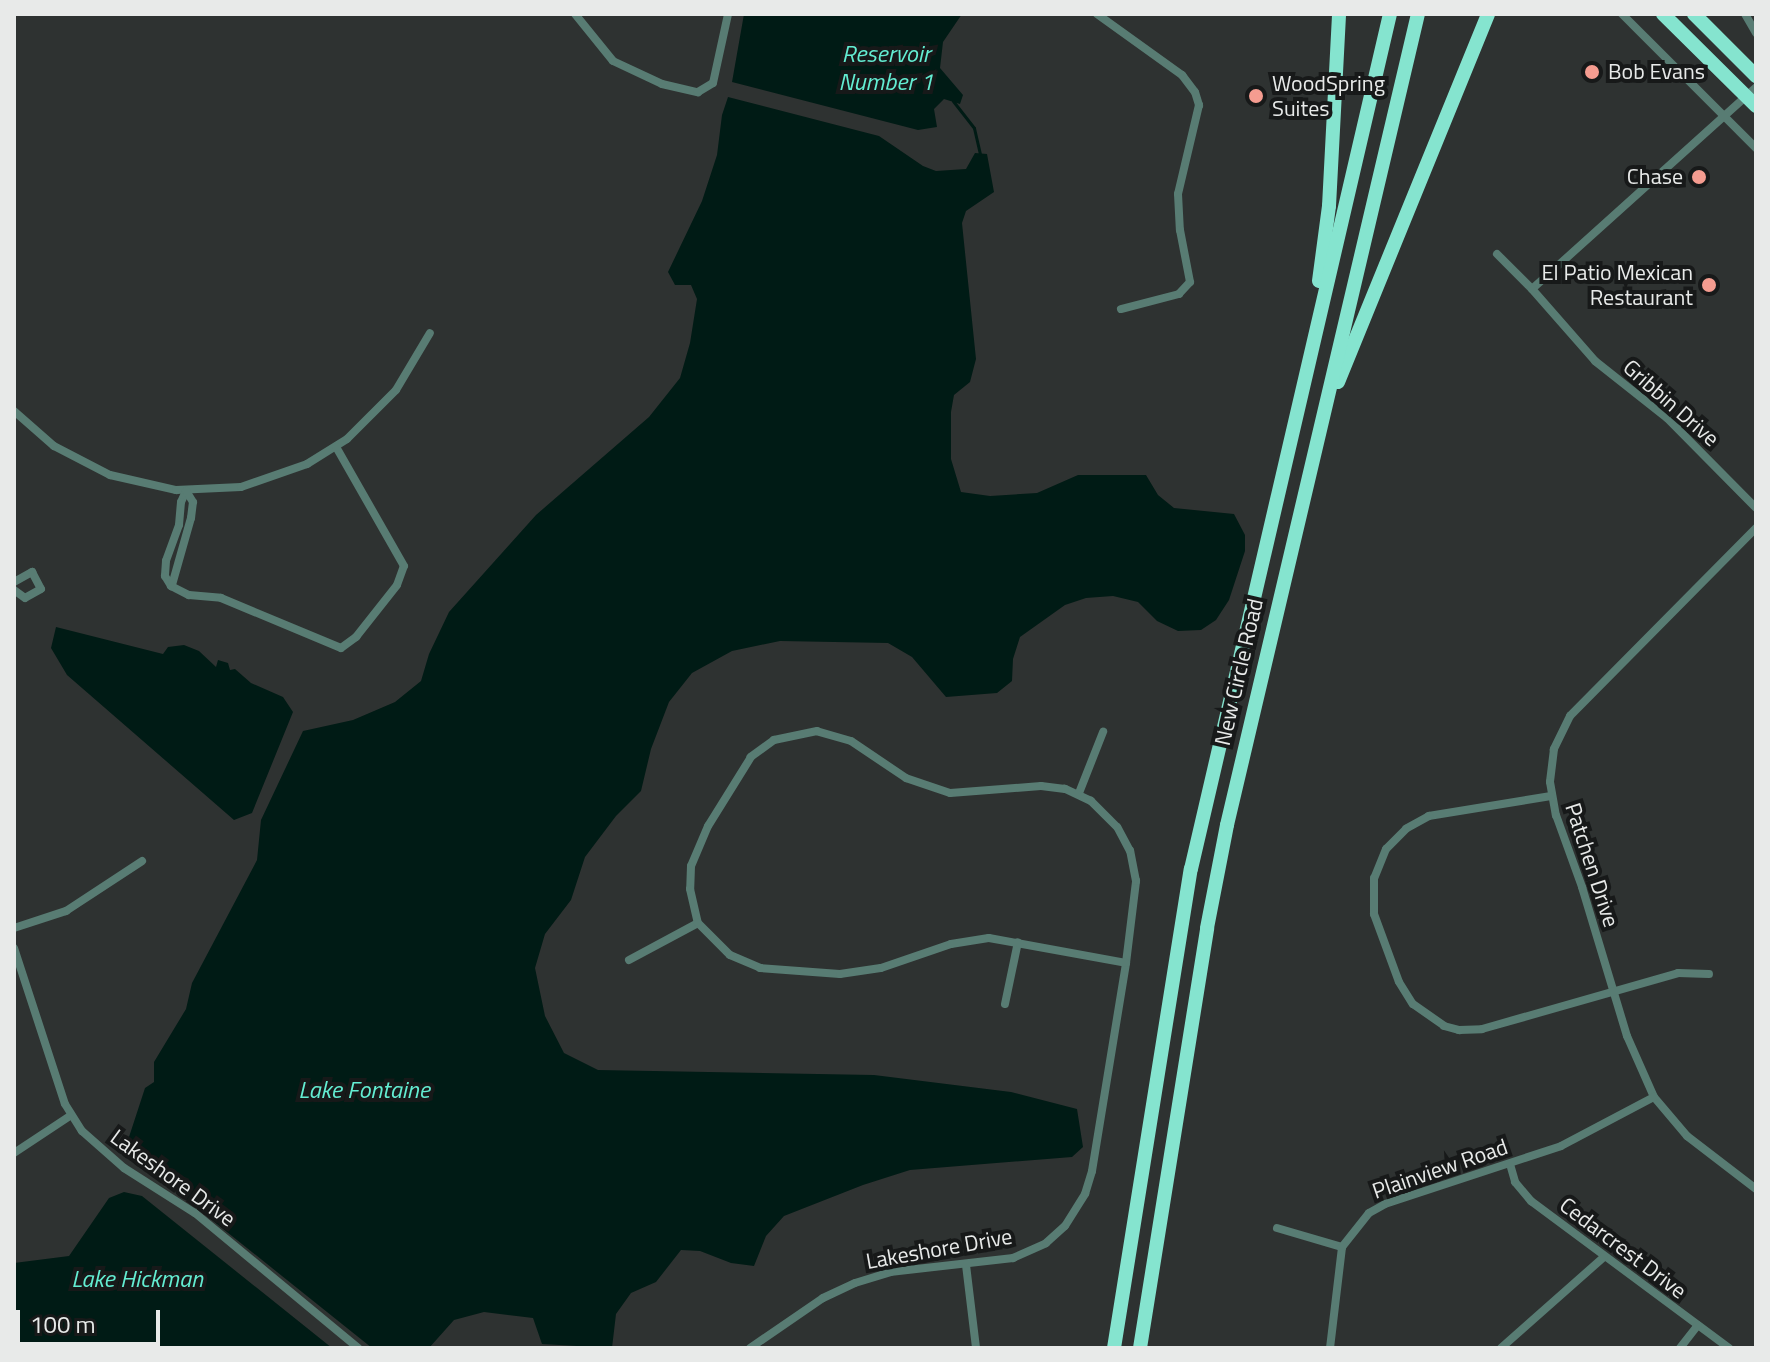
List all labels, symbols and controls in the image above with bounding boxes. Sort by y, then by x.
water label: Reservoir Number 1 [838,40,934,96]
place label: Bob Evans [1608,59,1705,85]
marker: Bob Evans [1583,63,1601,81]
place label: WoodSpring Suites [1272,70,1385,122]
marker: WoodSpring Suites [1247,87,1265,105]
place label: Chase [1627,164,1683,190]
marker: Chase [1690,168,1708,186]
place label: El Patio Mexican Restaurant [1541,259,1693,310]
marker: El Patio Mexican Restaurant [1700,276,1718,294]
street label: Gribbin Drive [1618,354,1724,452]
street label: New Circle Road [1209,596,1269,748]
street label: Patchen Drive [1560,800,1624,930]
water label: Lake Fontaine [298,1076,430,1104]
street label: Lakeshore Drive [105,1124,241,1232]
street label: Plainview Road [1369,1134,1511,1204]
street label: Cedarcrest Drive [1554,1192,1692,1304]
street label: Lakeshore Drive [864,1223,1014,1275]
water label: Lake Hickman [71,1265,203,1293]
scale bar [20,1294,164,1344]
text: 100 m [30,1306,96,1342]

